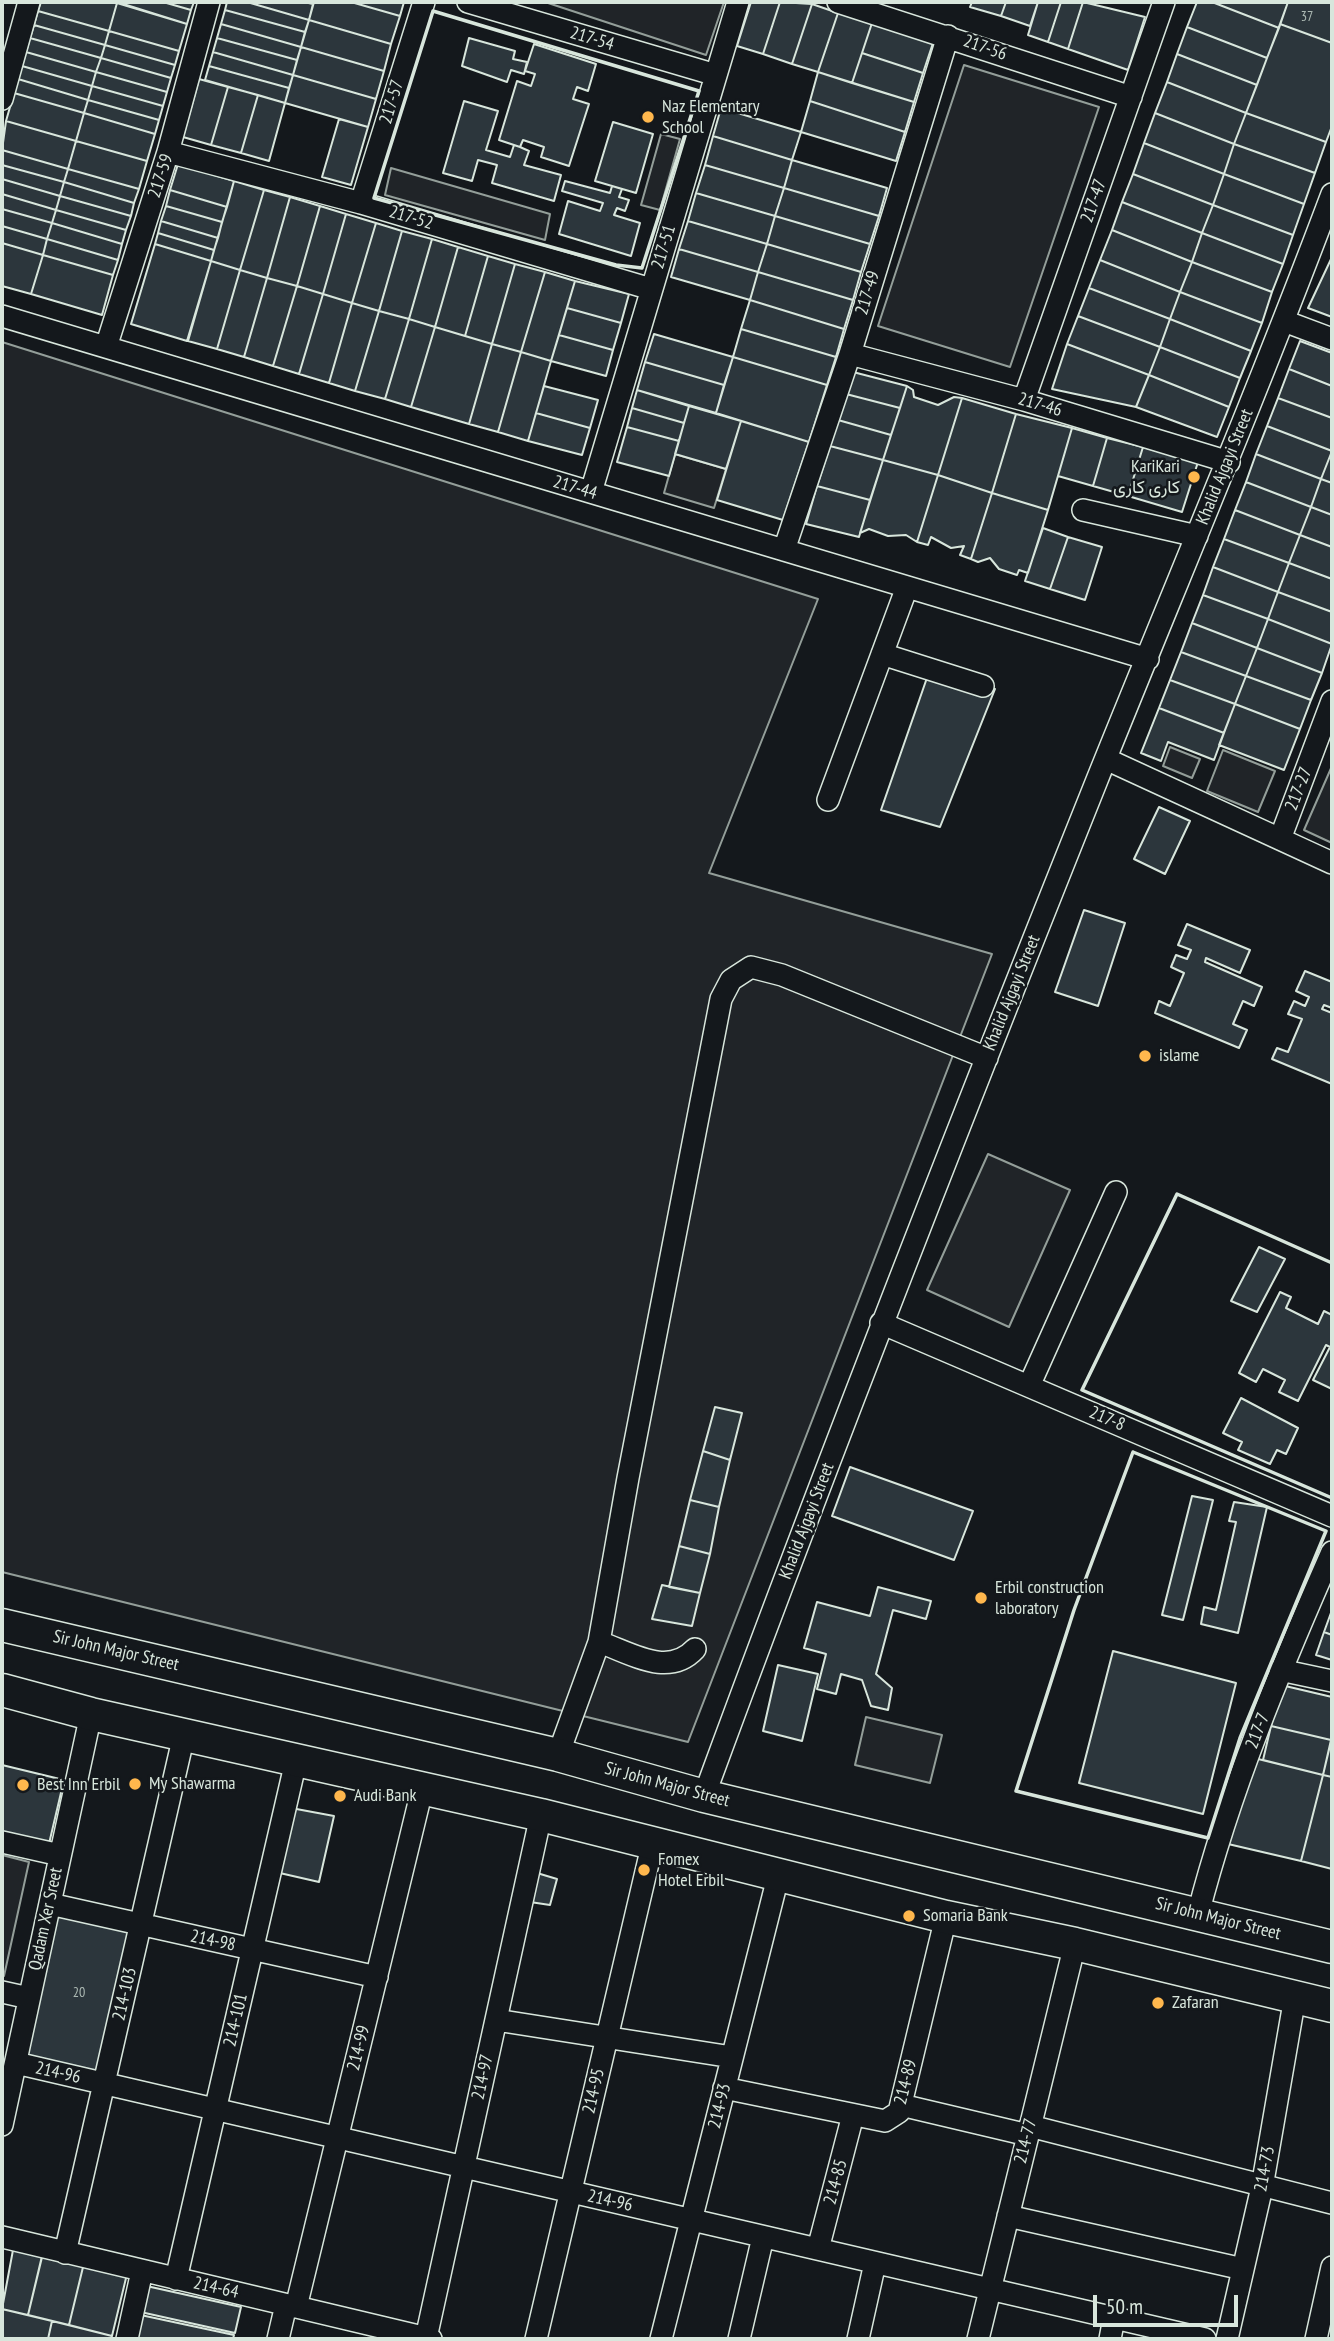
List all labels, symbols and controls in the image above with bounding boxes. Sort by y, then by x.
house number: 37 [1301,9,1313,25]
street label: 217-54 [567,22,617,56]
street label: 217-56 [960,30,1010,66]
street label: 217-57 [375,77,409,127]
place label: Naz Elementary School [662,96,759,138]
marker: Naz Elementary School [640,109,656,125]
street label: 217-59 [144,151,178,201]
street label: 217-47 [1076,176,1112,226]
street label: 217-52 [386,201,436,235]
street label: 217-51 [647,222,681,272]
street label: 217-49 [851,268,885,318]
street label: 217-46 [1015,388,1065,422]
street label: Khalid Ajgayi Street [1192,406,1258,528]
place label: KariKari کاری کاری [1113,456,1180,498]
marker: KariKari کاری کاری [1186,469,1202,485]
street label: 217-44 [550,471,600,505]
street label: 217-27 [1281,764,1317,814]
street label: Khalid Ajgayi Street [979,932,1045,1054]
place label: islame [1159,1045,1200,1067]
marker: islame [1137,1048,1153,1064]
street label: 217-8 [1086,1402,1128,1436]
street label: Khalid Ajgayi Street [775,1460,839,1582]
place label: Erbil construction laboratory [995,1577,1104,1620]
marker: Erbil construction laboratory [973,1590,989,1606]
street label: Sir John Major Street [51,1626,181,1676]
street label: 217-7 [1241,1710,1275,1752]
street label: Sir John Major Street [602,1758,732,1812]
place label: My Shawarma [149,1773,236,1795]
place label: Best Inn Erbil [37,1774,120,1796]
marker: My Shawarma [127,1776,143,1792]
marker: Best Inn Erbil [15,1777,31,1793]
place label: Audi Bank [354,1785,416,1807]
marker: Audi Bank [332,1788,348,1804]
place label: Fomex Hotel Erbil [658,1849,724,1892]
marker: Fomex Hotel Erbil [636,1862,652,1878]
street label: Qadam Xer Sreet [25,1866,67,1972]
street label: Sir John Major Street [1153,1893,1283,1945]
place label: Somaria Bank [923,1905,1008,1927]
marker: Somaria Bank [901,1908,917,1924]
street label: 214-98 [188,1926,238,1956]
street label: 214-103 [108,1965,142,2023]
house number: 20 [73,1985,85,2001]
street label: 214-101 [219,1991,253,2049]
place label: Zafaran [1172,1992,1219,2014]
marker: Zafaran [1150,1995,1166,2011]
street label: 214-99 [343,2023,375,2073]
street label: 214-97 [468,2052,498,2102]
street label: 214-96 [33,2057,83,2089]
street label: 214-89 [890,2057,922,2107]
street label: 214-95 [578,2066,610,2116]
street label: 214-93 [704,2081,736,2131]
street label: 214-77 [1010,2116,1042,2166]
street label: 214-73 [1250,2145,1280,2193]
street label: 214-85 [820,2157,852,2207]
street label: 214-96 [585,2185,635,2217]
street label: 214-64 [191,2272,241,2304]
scale bar [1096,2282,1241,2326]
text: 50 m [1106,2293,1143,2320]

